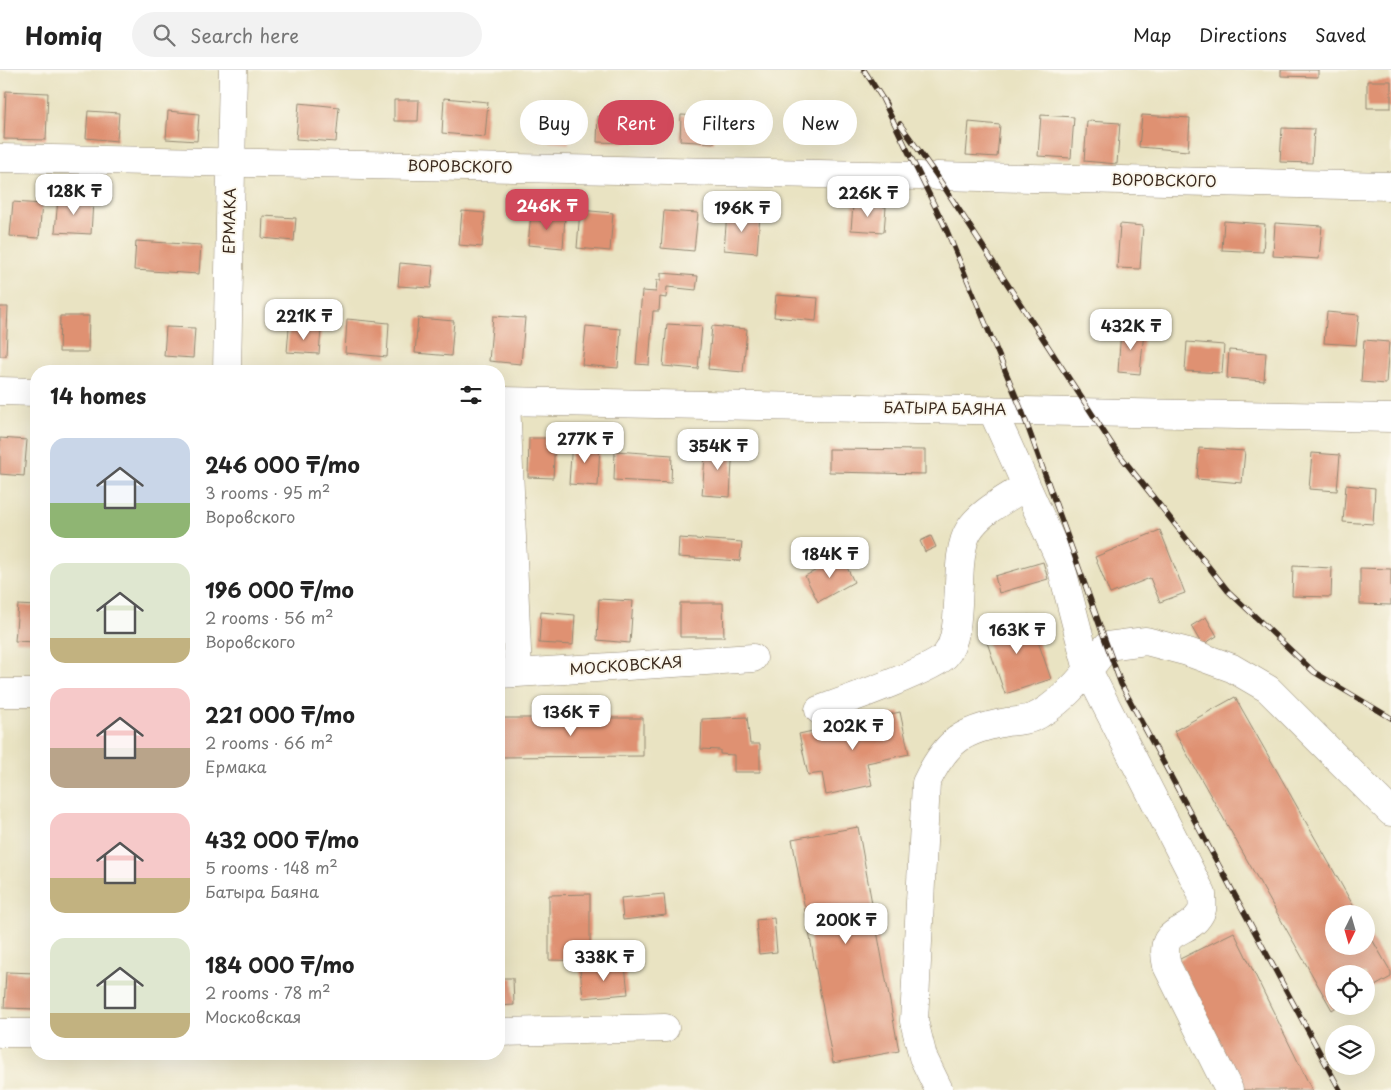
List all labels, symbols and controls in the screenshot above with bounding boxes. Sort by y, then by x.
search box [132,12,482,57]
text: Homiq [25,17,102,53]
icon: search [150,21,178,49]
text: Search here [190,21,299,49]
text: Map [1133,21,1171,48]
text: Directions [1199,21,1287,48]
text: Saved [1315,21,1366,48]
chip: Buy [520,100,588,145]
chip: Rent [598,100,674,145]
chip: Filters [684,100,773,145]
chip: New [783,100,857,145]
street label: ВОРОВСКОГО [407,153,513,178]
street label: ВОРОВСКОГО [1111,167,1217,192]
pin: 128K ₸ [33,174,115,216]
pin: 226K ₸ [827,176,909,218]
text: 128K ₸ [46,178,102,202]
text: 226K ₸ [838,180,898,204]
street label: ЕРМАКА [216,188,241,254]
pin: 246K ₸ [506,189,588,231]
pin: 196K ₸ [701,190,783,233]
text: 246K ₸ [516,193,578,217]
text: 196K ₸ [714,195,770,219]
pin: 221K ₸ [263,298,345,341]
text: 221K ₸ [276,303,332,327]
pin: 432K ₸ [1090,308,1172,351]
text: 432K ₸ [1101,313,1161,337]
text: 14 homes [50,379,146,411]
icon: filters [457,381,485,409]
street label: БАТЫРА БАЯНА [883,395,1007,420]
pin: 277K ₸ [544,422,626,464]
text: 277K ₸ [557,426,613,450]
pin: 354K ₸ [677,428,759,471]
text: 354K ₸ [688,433,748,457]
text: 246 000 ₸/mo [205,448,360,480]
icon: home [90,458,150,518]
text: 3 rooms · 95 m² [205,480,330,504]
text: Воровского [205,504,295,528]
pin: 184K ₸ [789,536,871,579]
text: 184K ₸ [802,541,858,565]
text: 196 000 ₸/mo [205,573,354,605]
icon: home [90,583,150,643]
text: 2 rooms · 56 m² [205,605,334,629]
pin: 163K ₸ [976,612,1058,655]
text: 163K ₸ [989,617,1045,641]
text: Воровского [205,629,295,653]
street label: МОСКОВСКАЯ [569,649,683,680]
pin: 136K ₸ [530,694,612,737]
text: 221 000 ₸/mo [205,698,355,730]
text: 136K ₸ [543,699,599,723]
icon: home [90,708,150,768]
pin: 202K ₸ [812,708,894,751]
text: 202K ₸ [823,713,883,737]
text: 2 rooms · 66 m² [205,730,333,754]
text: Ермака [205,754,267,778]
text: 432 000 ₸/mo [205,823,359,855]
icon: home [90,833,150,893]
text: 5 rooms · 148 m² [205,855,338,879]
text: Батыра Баяна [205,879,319,903]
pin: 200K ₸ [805,902,887,945]
north arrow [1325,905,1375,955]
map controls [1325,905,1375,1075]
text: 200K ₸ [816,907,877,931]
pin: 338K ₸ [563,940,645,982]
text: 338K ₸ [574,944,634,968]
text: 184 000 ₸/mo [205,948,354,980]
icon: home [90,958,150,1018]
button: locate [1325,965,1375,1015]
text: 2 rooms · 78 m² [205,980,331,1004]
text: Московская [205,1004,301,1028]
button: layers [1325,1025,1375,1075]

